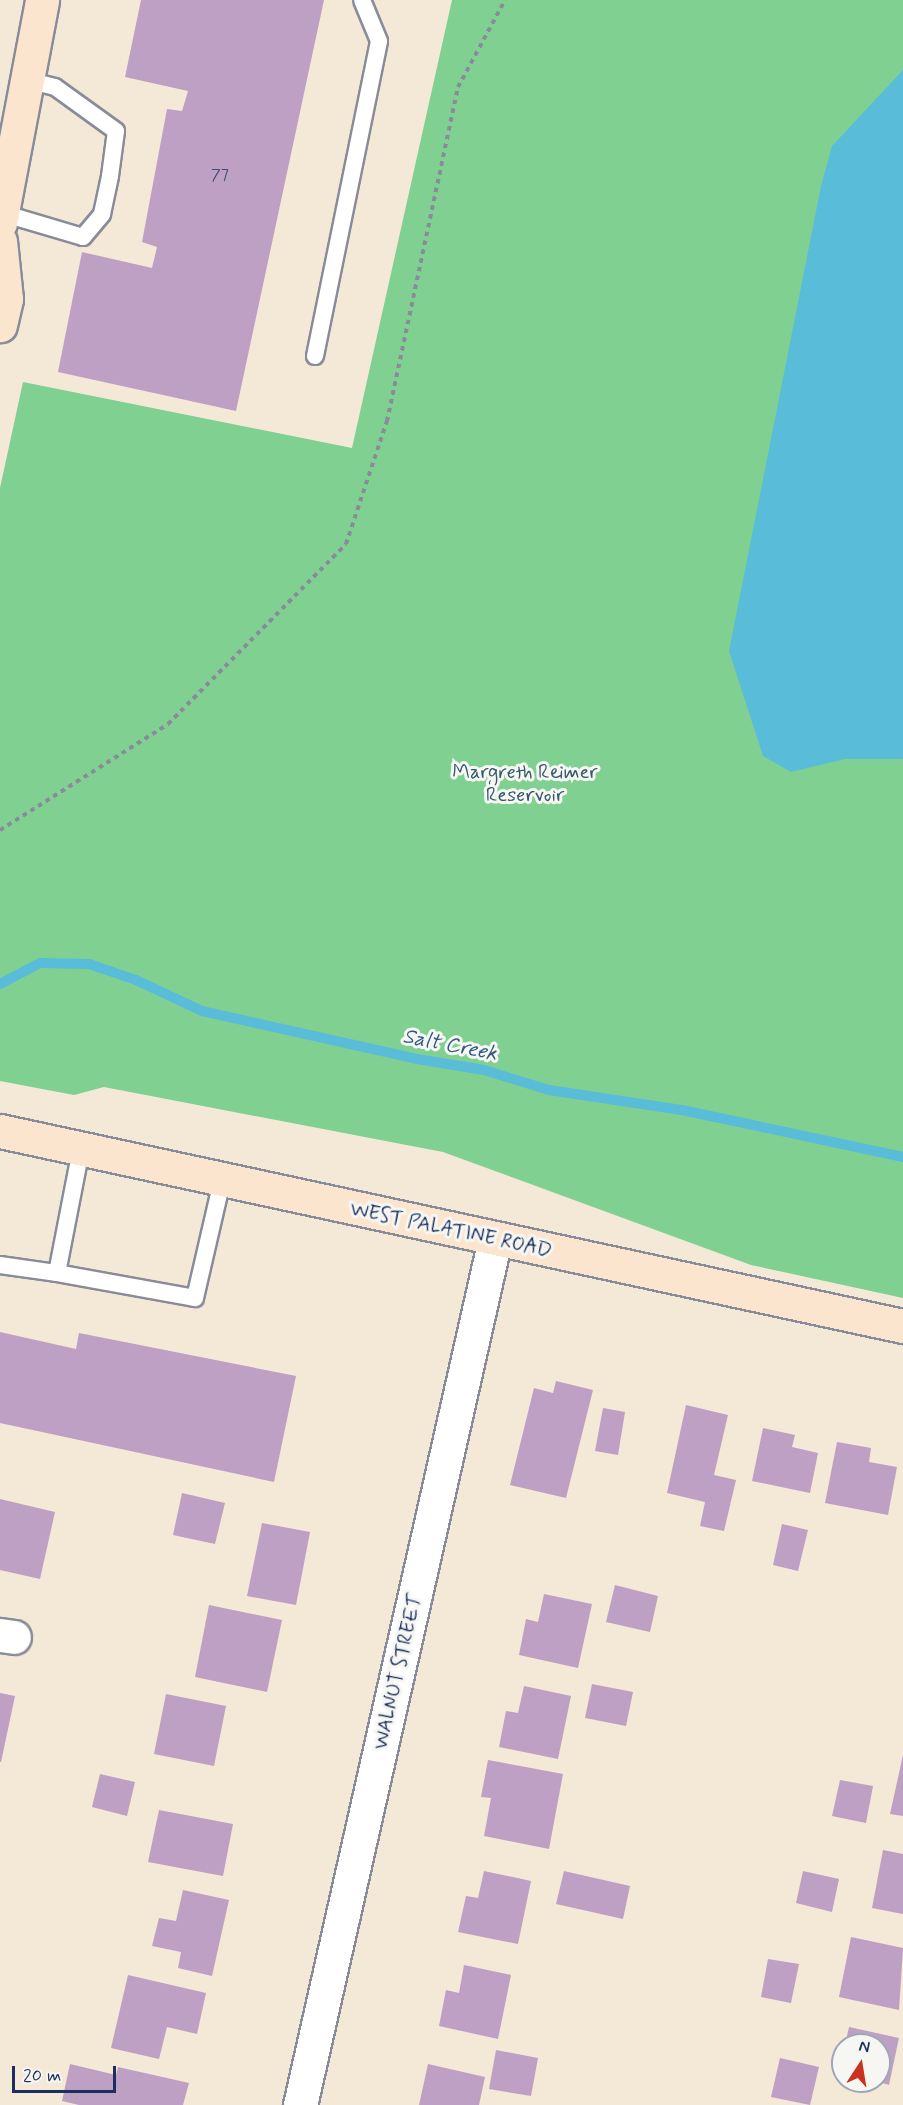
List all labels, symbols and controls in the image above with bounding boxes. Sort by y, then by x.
house number: 77 [211,166,229,186]
park label: Margreth Reimer Reservoir [452,760,598,807]
water label: Salt Creek [401,1024,499,1066]
street label: WEST PALATINE ROAD [348,1197,554,1263]
street label: WALNUT STREET [368,1592,428,1752]
north arrow [831,2033,891,2093]
text: N [857,2035,872,2058]
scale bar [15,2054,118,2092]
text: 20 m [23,2064,61,2088]

